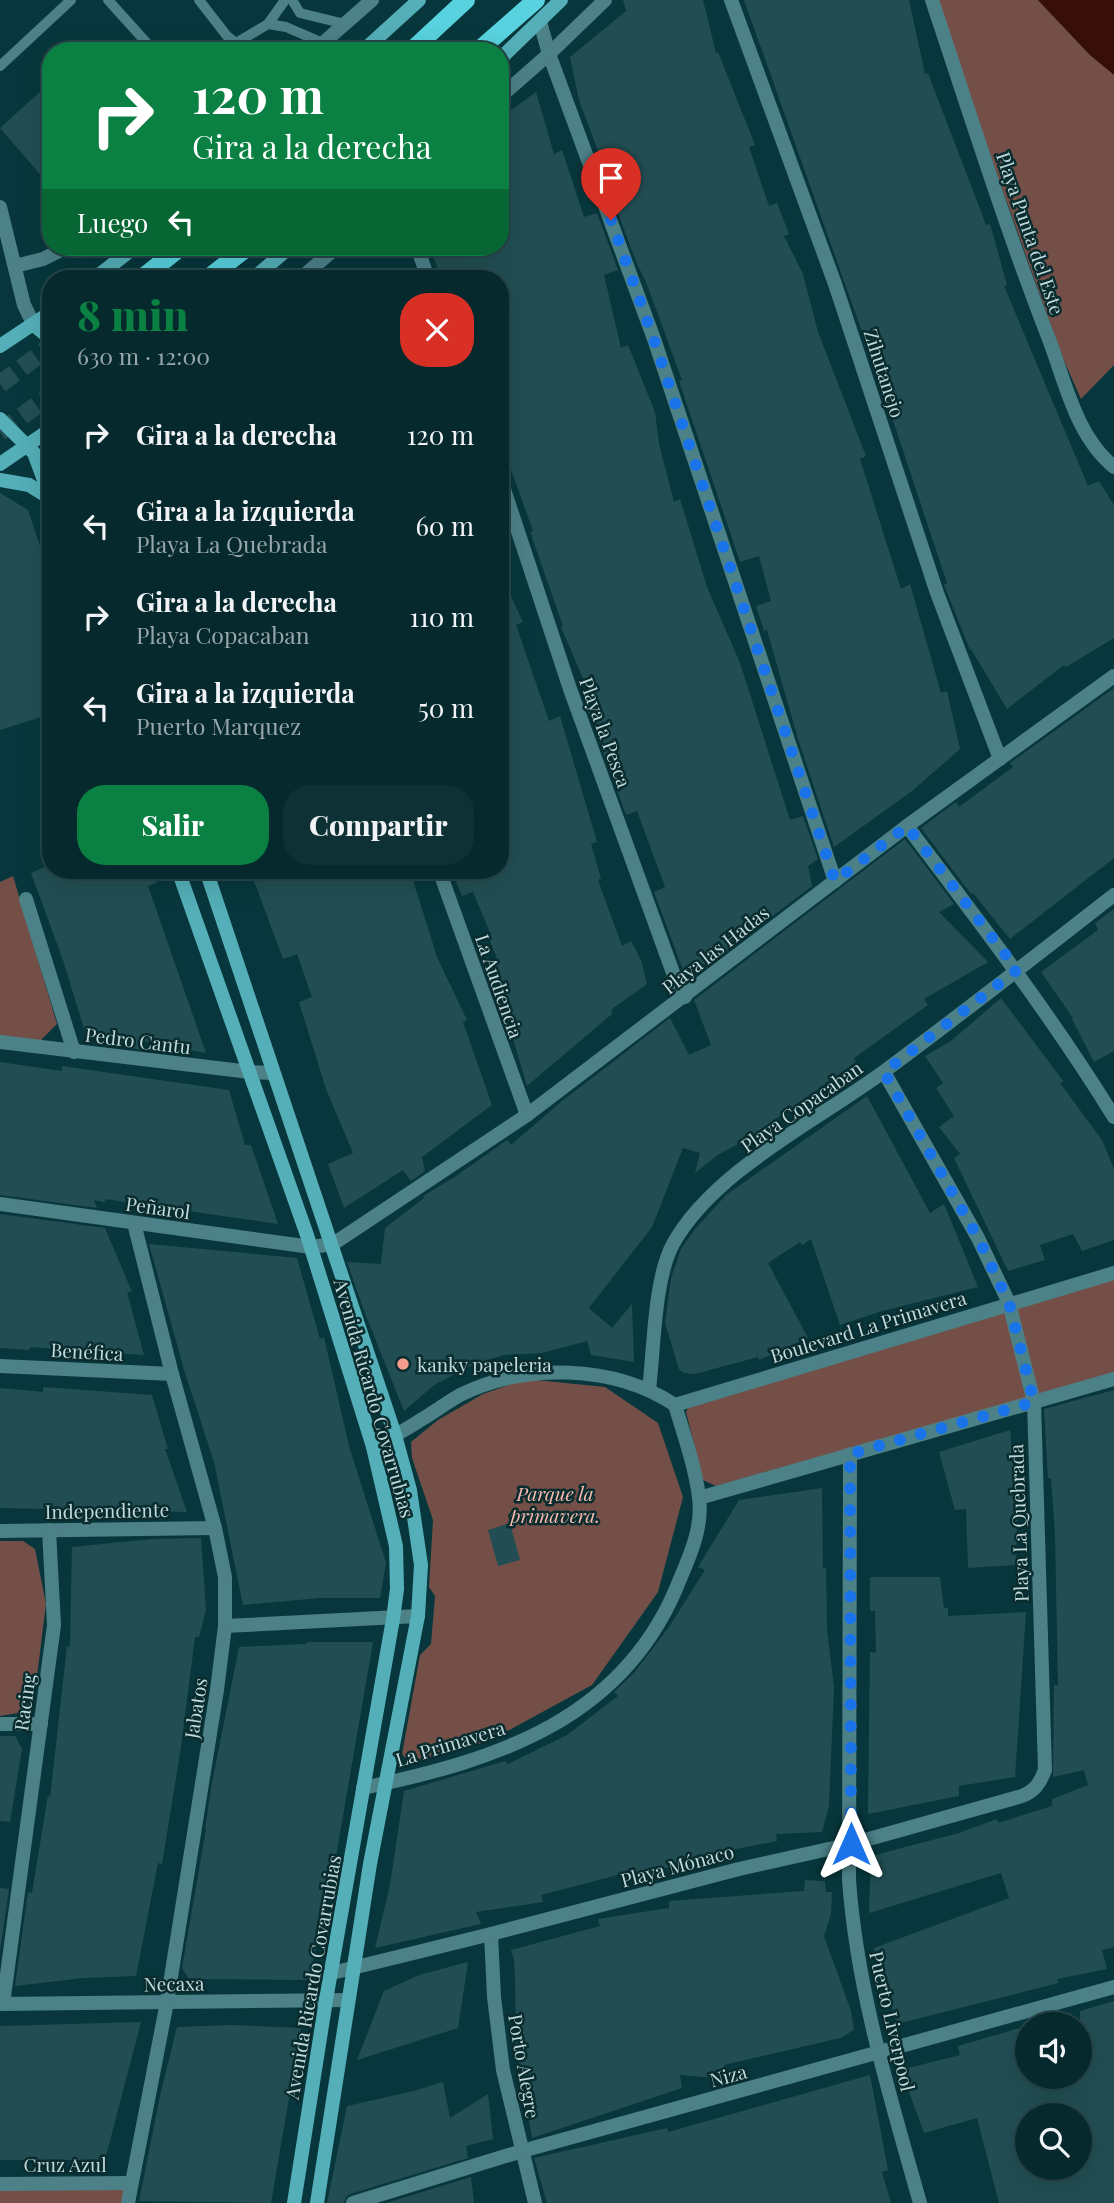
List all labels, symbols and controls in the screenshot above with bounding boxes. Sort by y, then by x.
text: 120 m [192,61,324,126]
icon: right [77,70,168,161]
text: Gira a la derecha [192,124,432,167]
pin [581,148,641,220]
street label: Playa Punta del Este [991,148,1071,318]
icon: arrive [592,159,630,197]
icon: left [162,203,200,241]
text: Luego [77,205,148,240]
text: 8 min [77,286,188,342]
button: close [400,293,474,367]
street label: Zihutanejo [858,325,912,421]
text: 630 m · 12:00 [77,340,210,371]
icon: right [77,416,115,454]
text: Gira a la derecha [136,417,337,452]
text: 120 m [407,417,474,452]
text: Gira a la izquierda [136,493,355,528]
icon: left [77,507,115,545]
text: 60 m [415,508,474,543]
text: Playa La Quebrada [136,528,327,559]
text: Gira a la derecha [136,584,337,619]
icon: right [77,598,115,636]
text: 110 m [410,599,474,634]
text: Playa Copacaban [136,619,310,650]
street label: Playa la Pesca [574,673,638,791]
text: Gira a la izquierda [136,675,355,710]
icon: left [77,689,115,727]
text: 50 m [418,690,474,725]
text: Puerto Marquez [136,710,301,741]
button: Salir [77,785,269,865]
button: Compartir [283,785,474,865]
street label: Playa las Hadas [656,899,774,999]
street label: La Audiencia [470,930,530,1042]
street label: Pedro Cantu [84,1021,192,1059]
street label: Playa Copacaban [735,1054,868,1158]
street label: Peñarol [124,1190,193,1224]
street label: Avenida Ricardo Covarrubias [328,1274,422,1521]
street label: Boulevard La Primavera [767,1284,970,1368]
street label: Benéfica [50,1336,125,1366]
place label: kanky papeleria [417,1351,552,1377]
marker: kanky papeleria [395,1356,411,1372]
street label: Playa La Quebrada [1002,1443,1034,1602]
park label: Parque la primavera. [508,1480,600,1528]
street label: Independiente [45,1496,169,1524]
street label: Racing [7,1672,41,1732]
street label: Jabatos [177,1676,213,1741]
street label: La Primavera [392,1714,508,1772]
position arrow [814,1807,888,1881]
street label: Playa Mónaco [617,1837,737,1893]
street label: Avenida Ricardo Covarrubias [278,1853,346,2102]
street label: Puerto Liverpool [864,1948,922,2094]
street label: Necaxa [143,1969,205,1997]
street label: Porto Alegre [503,2012,547,2120]
map controls [1015,2012,1092,2180]
button: sound [1015,2012,1092,2089]
street label: Niza [707,2057,750,2092]
button: search [1015,2103,1092,2180]
street label: Cruz Azul [23,2151,107,2177]

